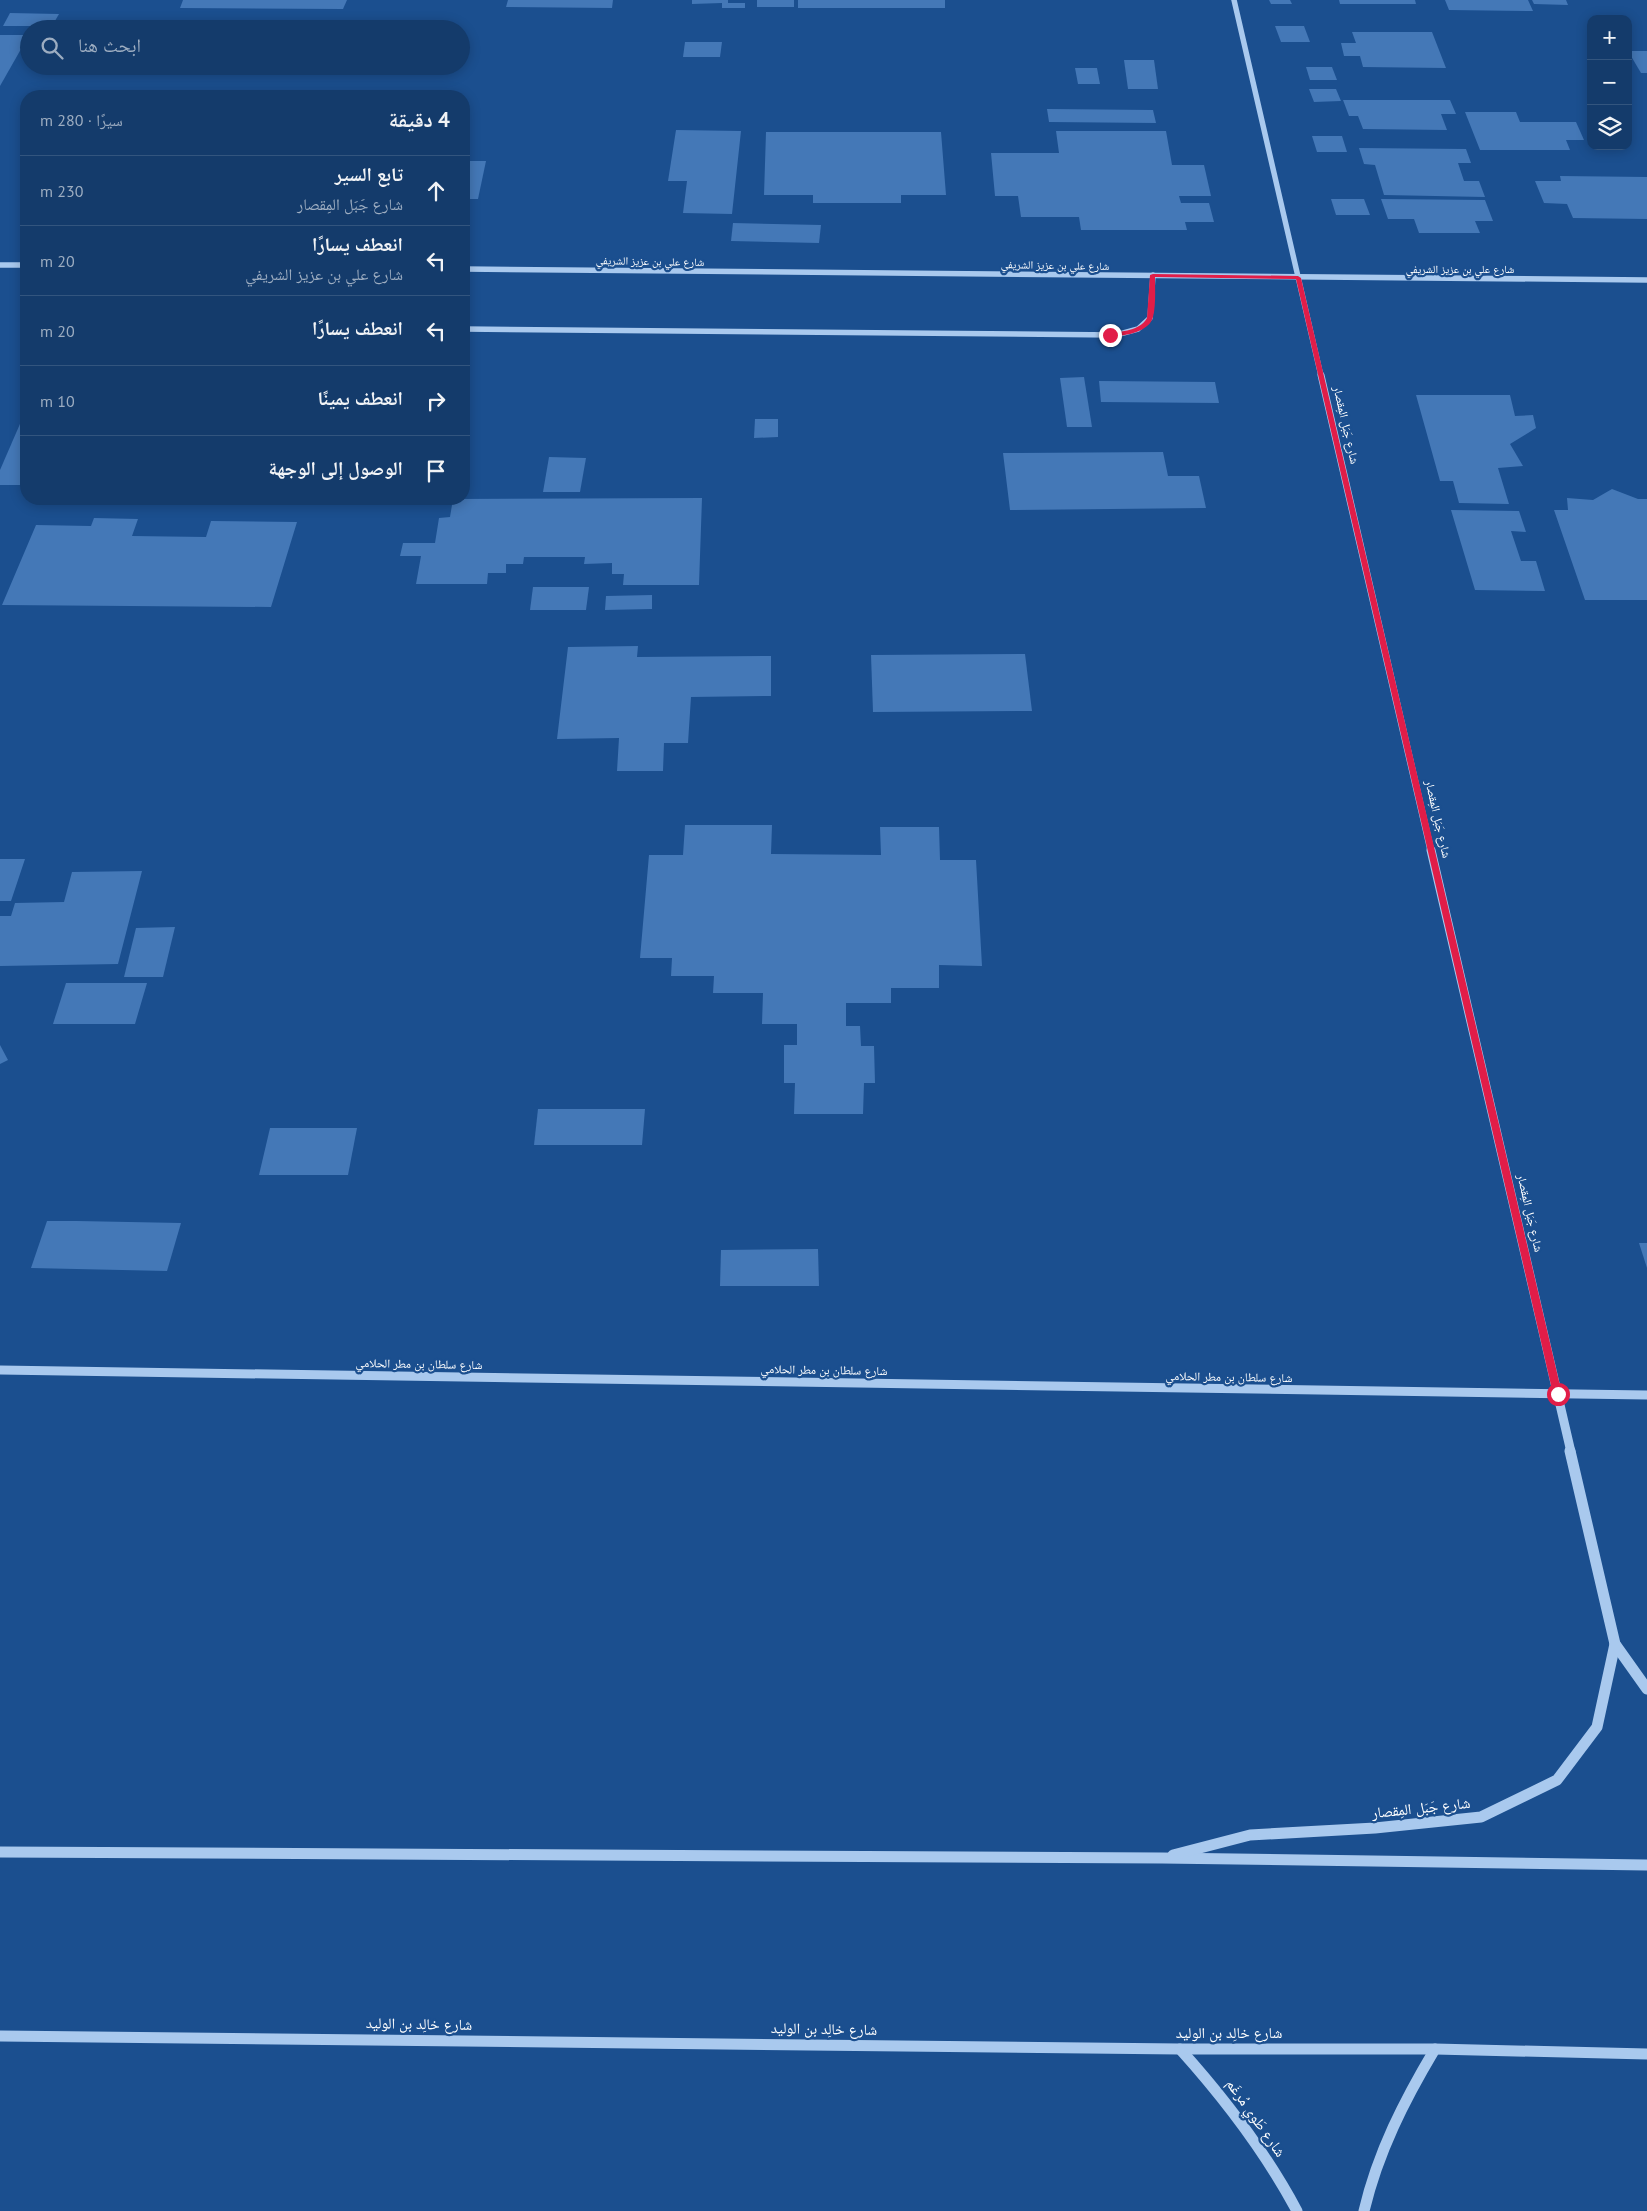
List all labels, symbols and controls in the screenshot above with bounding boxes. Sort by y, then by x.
map controls [1587,15,1632,150]
button: + [1587,15,1632,60]
search box [20,20,470,75]
text: ابحث هنا [78,33,141,57]
icon: search [38,34,66,62]
button: − [1587,60,1632,105]
button: layers [1587,105,1632,150]
text: 4 دقيقة [389,106,450,133]
text: سيرًا · 280 m [40,110,123,130]
text: تابع السير [335,162,403,186]
icon: ahead [422,177,450,205]
text: 230 m [40,181,83,201]
text: شارع جَبَل المِقصار [297,194,403,214]
text: انعطف يسارًا [312,232,403,256]
icon: left [422,247,450,275]
text: 20 m [40,251,75,271]
street label: شارع علي بن عزيز الشريفي [596,253,704,271]
street label: شارع علي بن عزيز الشريفي [1001,257,1109,275]
street label: شارع علي بن عزيز الشريفي [1406,262,1514,278]
text: شارع علي بن عزيز الشريفي [245,264,403,284]
text: انعطف يسارًا [312,316,403,340]
icon: left [422,317,450,345]
text: 20 m [40,321,75,341]
route end [1099,324,1122,347]
street label: شارع جَبَل المِقصار [1329,384,1363,466]
text: انعطف يمينًا [318,386,403,410]
icon: right [422,387,450,415]
text: 10 m [40,391,75,411]
text: الوصول إلى الوجهة [268,456,403,480]
icon: arrive [422,457,450,485]
street label: شارع جَبَل المِقصار [1421,778,1455,860]
street label: شارع جَبَل المِقصار [1513,1172,1547,1254]
street label: شارع سلطان بن مطر الحلامي [355,1355,483,1375]
street label: شارع سلطان بن مطر الحلامي [760,1361,888,1381]
street label: شارع سلطان بن مطر الحلامي [1165,1368,1293,1388]
route start [1547,1383,1570,1406]
street label: شارع جَبَل المِقصار [1370,1793,1472,1823]
street label: شارع خالِد بن الوليد [366,2013,473,2035]
street label: شارع خالِد بن الوليد [771,2018,878,2040]
street label: شارع خالِد بن الوليد [1176,2023,1282,2043]
street label: شارع طَوي مُرغَم [1220,2075,1290,2162]

